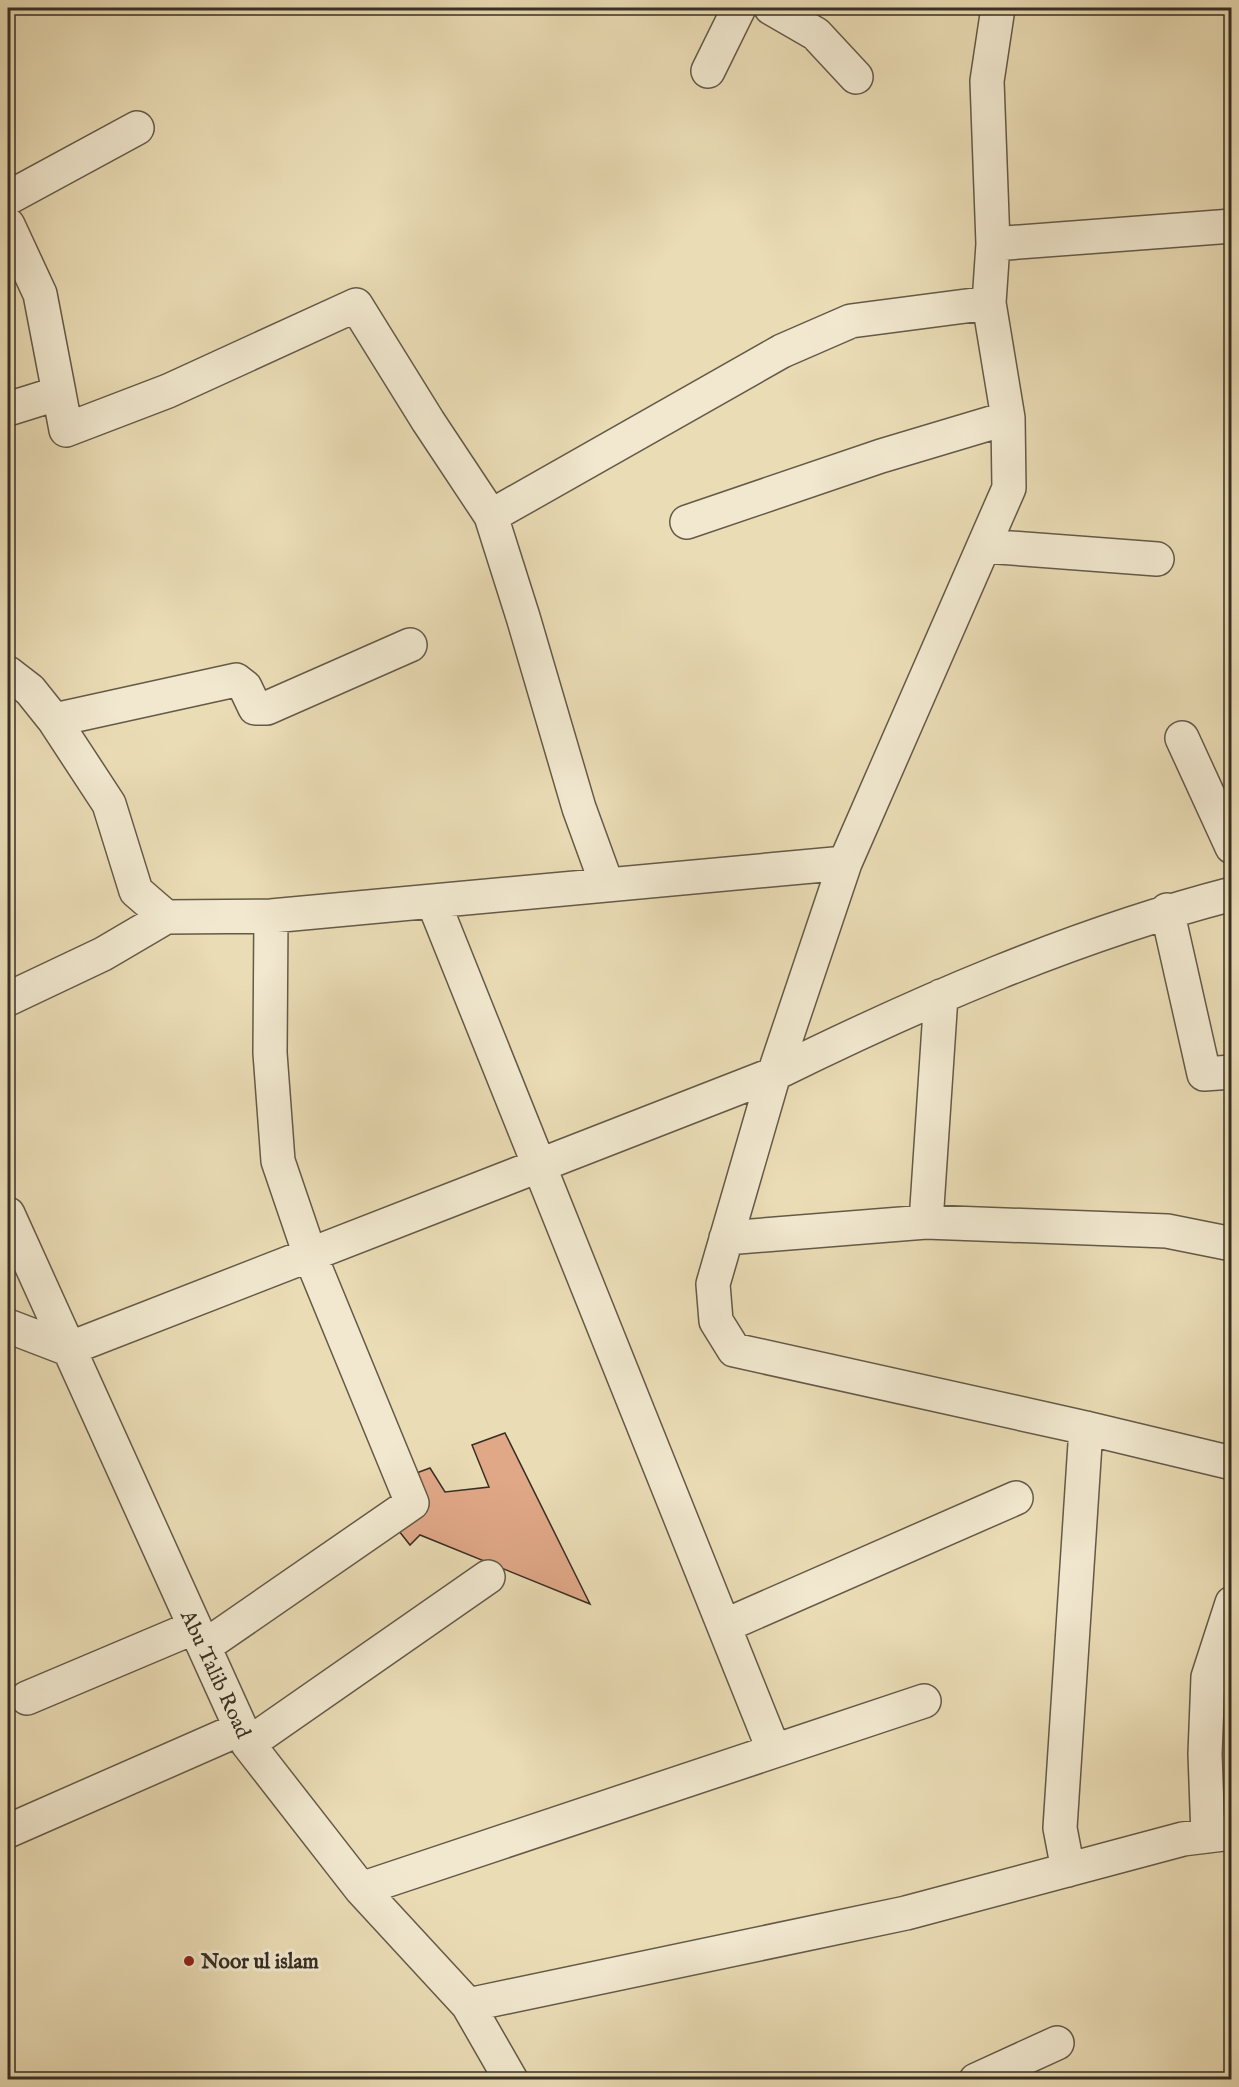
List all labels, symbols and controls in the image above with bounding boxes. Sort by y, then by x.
street label: Abu Talib Road [173,1605,256,1744]
place label: Noor ul islam [200,1949,320,1976]
marker: Noor ul islam [182,1954,196,1968]

